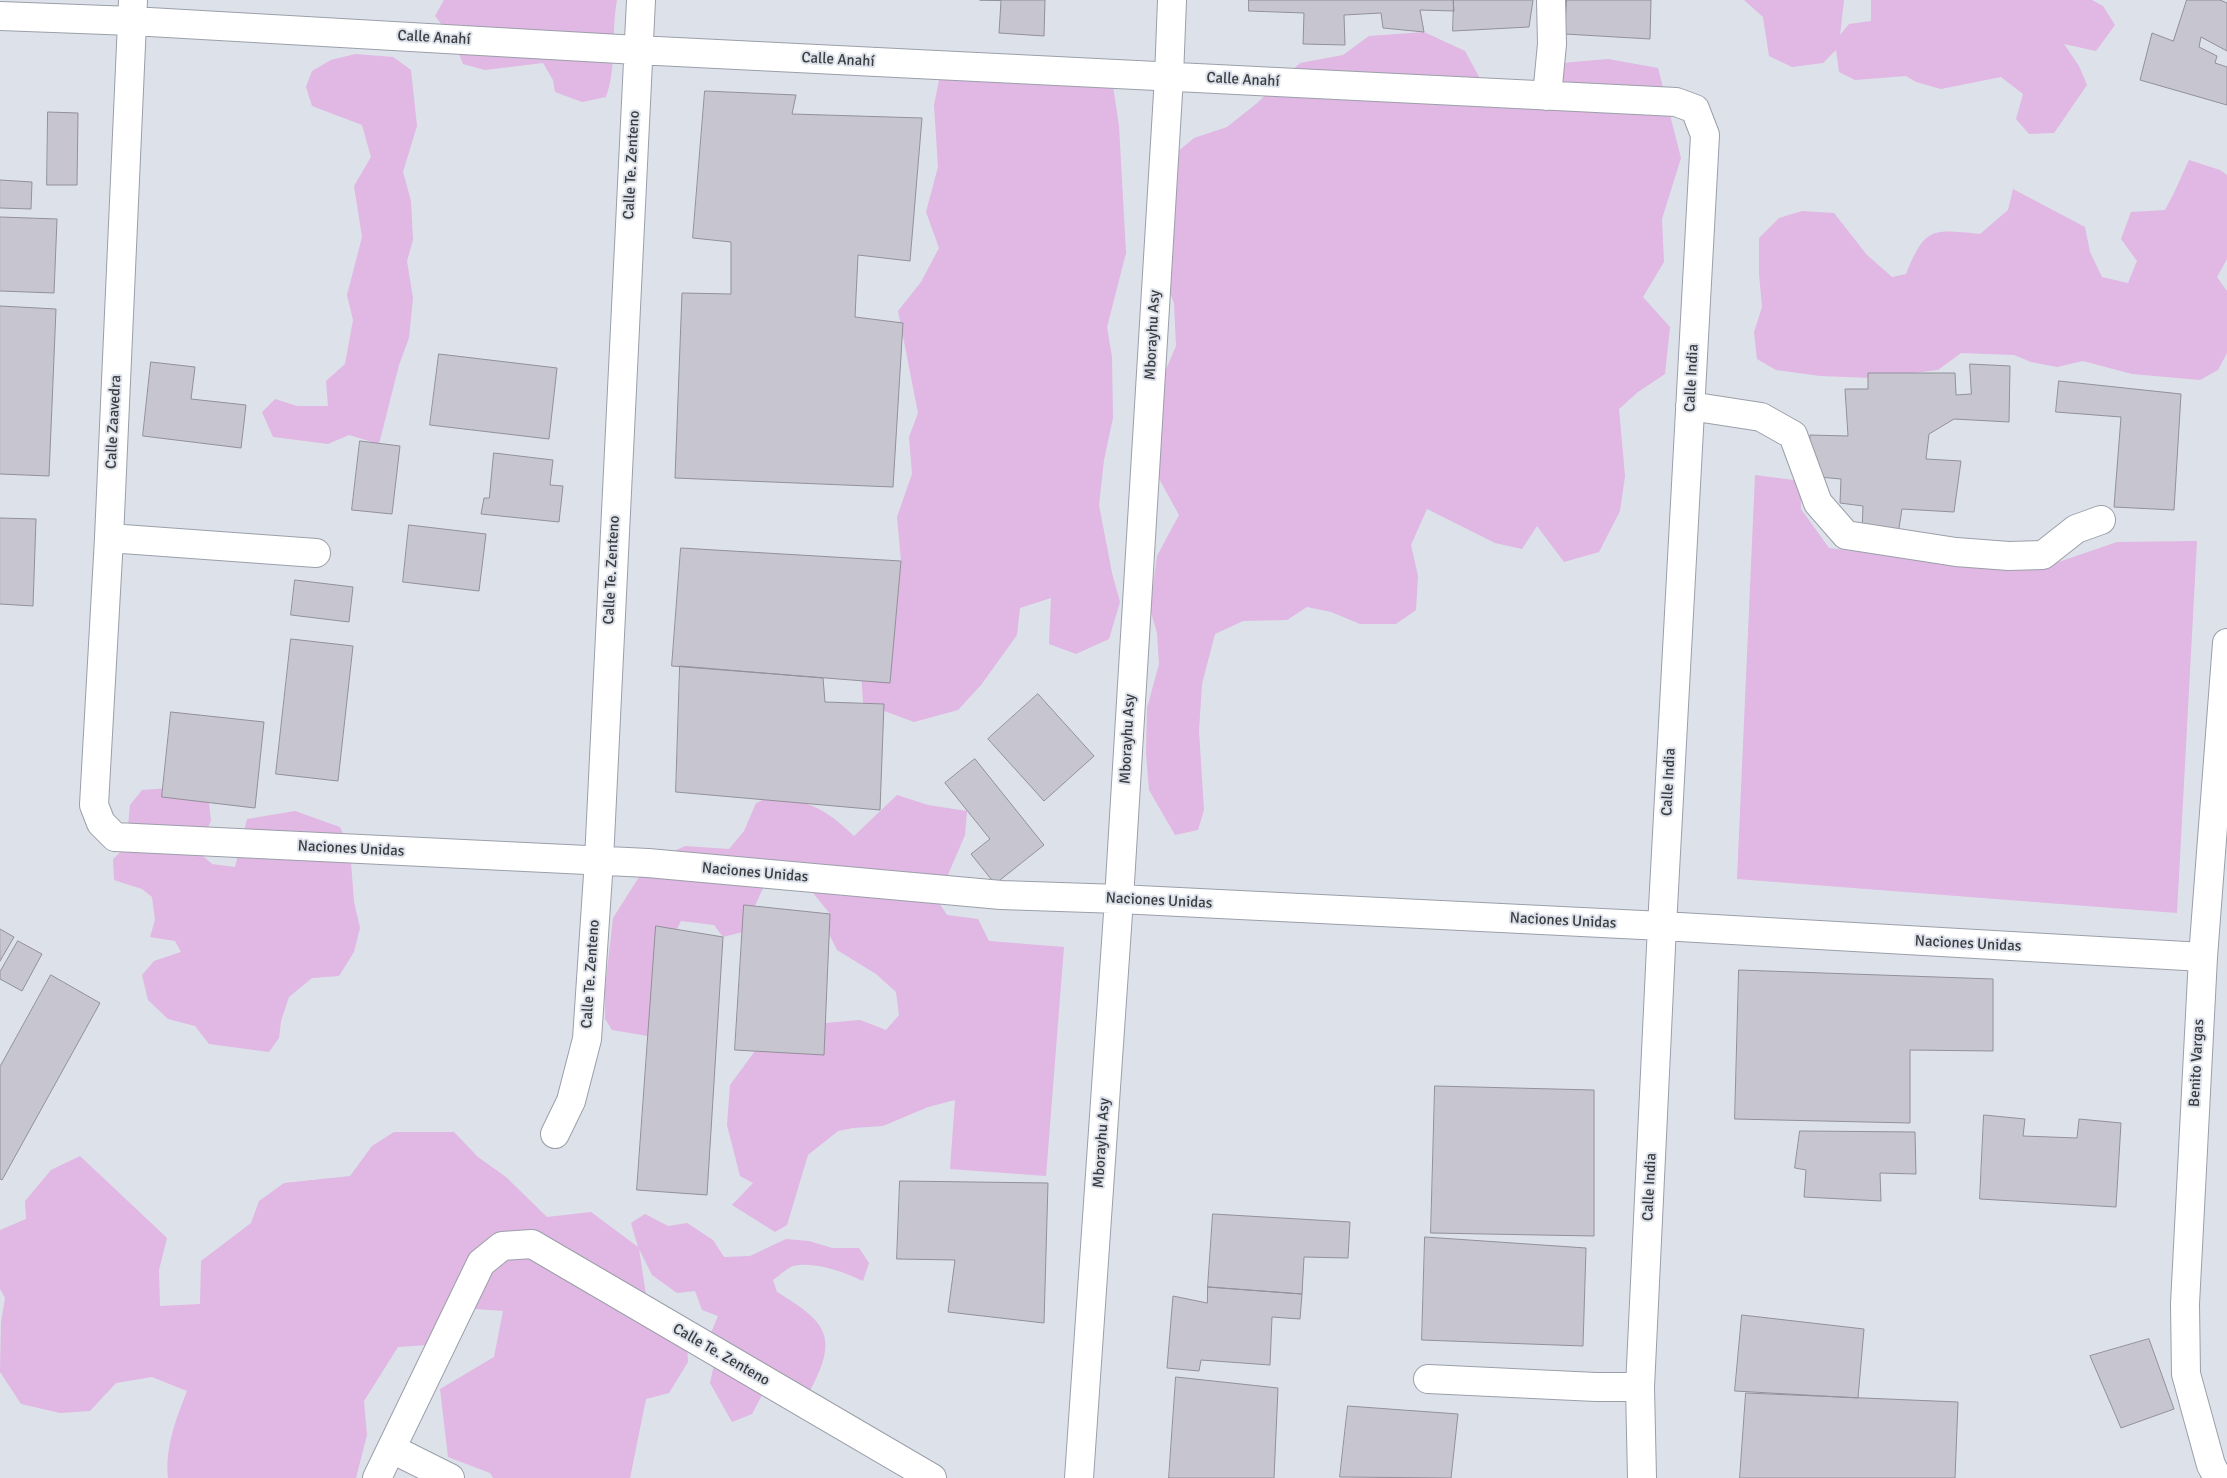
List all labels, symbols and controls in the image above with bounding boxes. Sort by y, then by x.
street label: Calle Anahí [397,27,471,49]
street label: Calle Anahí [801,49,875,71]
street label: Calle Anahí [1206,69,1280,91]
street label: Calle Te. Zenteno [620,110,644,220]
street label: Mborayhu Asy [1142,290,1164,380]
street label: Calle India [1681,344,1703,412]
street label: Calle Zaavedra [103,375,125,469]
street label: Calle Te. Zenteno [600,515,624,625]
street label: Mborayhu Asy [1117,694,1139,784]
street label: Calle India [1658,748,1680,816]
street label: Naciones Unidas [297,837,405,861]
street label: Naciones Unidas [701,859,809,887]
street label: Naciones Unidas [1105,889,1213,913]
street label: Naciones Unidas [1509,909,1617,933]
street label: Calle Te. Zenteno [578,919,604,1029]
street label: Naciones Unidas [1914,932,2022,956]
street label: Benito Vargas [2186,1019,2208,1107]
street label: Mborayhu Asy [1090,1097,1114,1189]
street label: Calle India [1639,1153,1661,1221]
street label: Calle Te. Zenteno [669,1320,773,1390]

